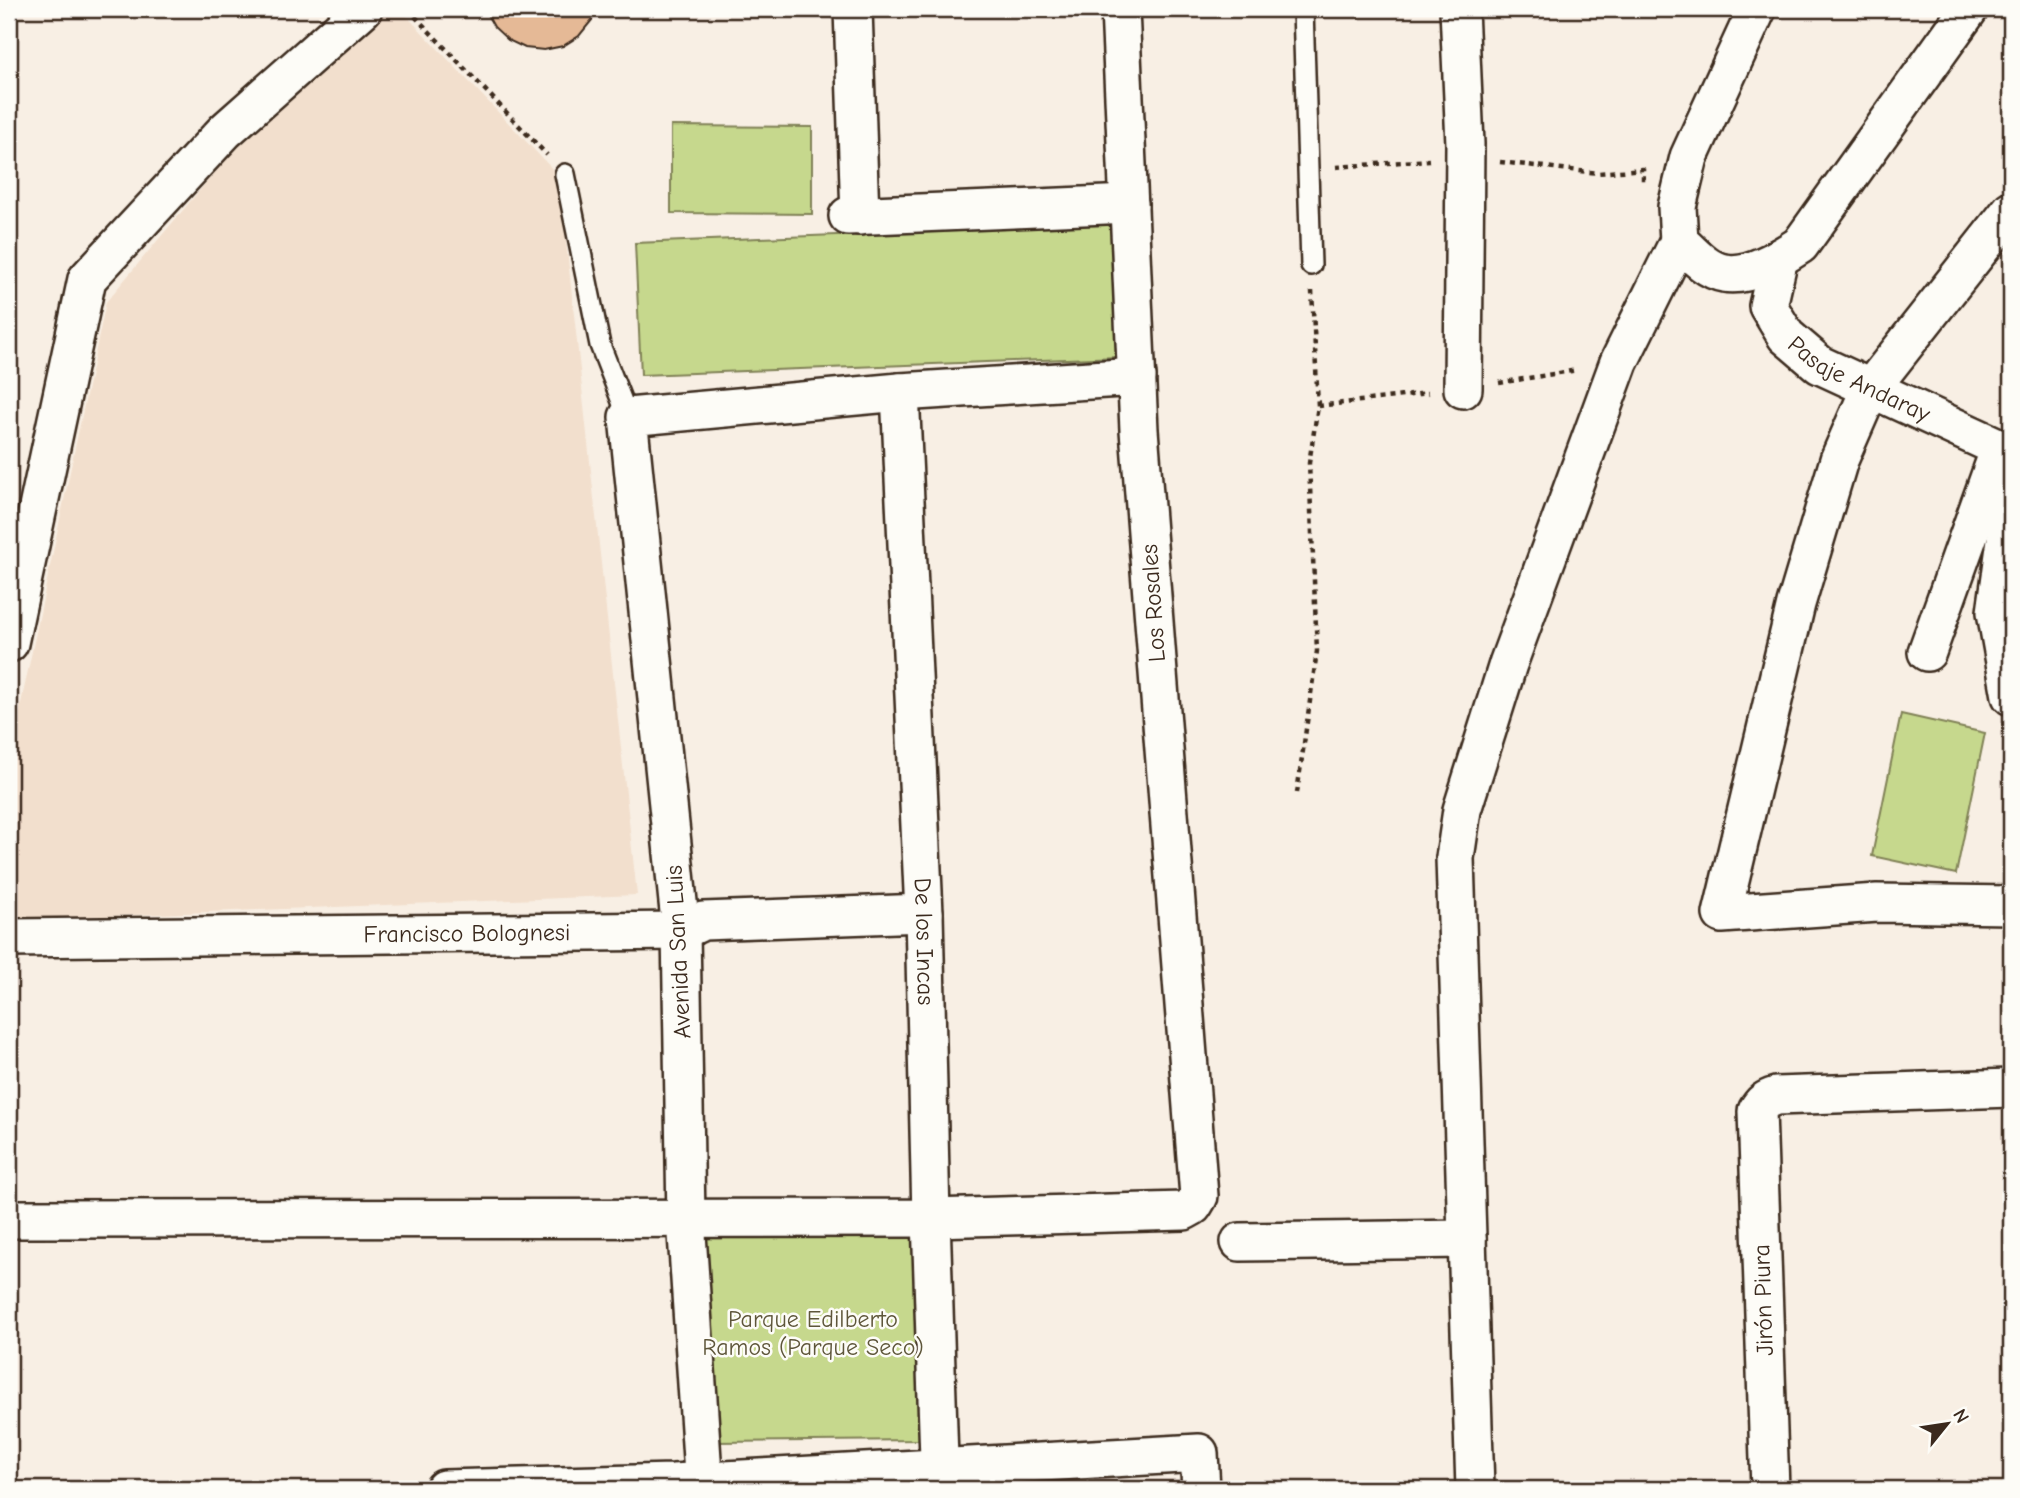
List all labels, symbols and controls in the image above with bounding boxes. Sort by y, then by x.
street label: Pasaje Andaray [1782,330,1935,428]
street label: Los Rosales [1135,543,1171,663]
street label: Avenida San Luis [659,865,697,1039]
street label: De los Incas [908,877,940,1006]
street label: Francisco Bolognesi [363,918,571,948]
street label: Jirón Piura [1747,1244,1779,1356]
park label: Parque Edilberto Ramos (Parque Seco) [702,1305,924,1361]
north arrow [1912,1390,1982,1460]
text: N [1948,1405,1973,1427]

